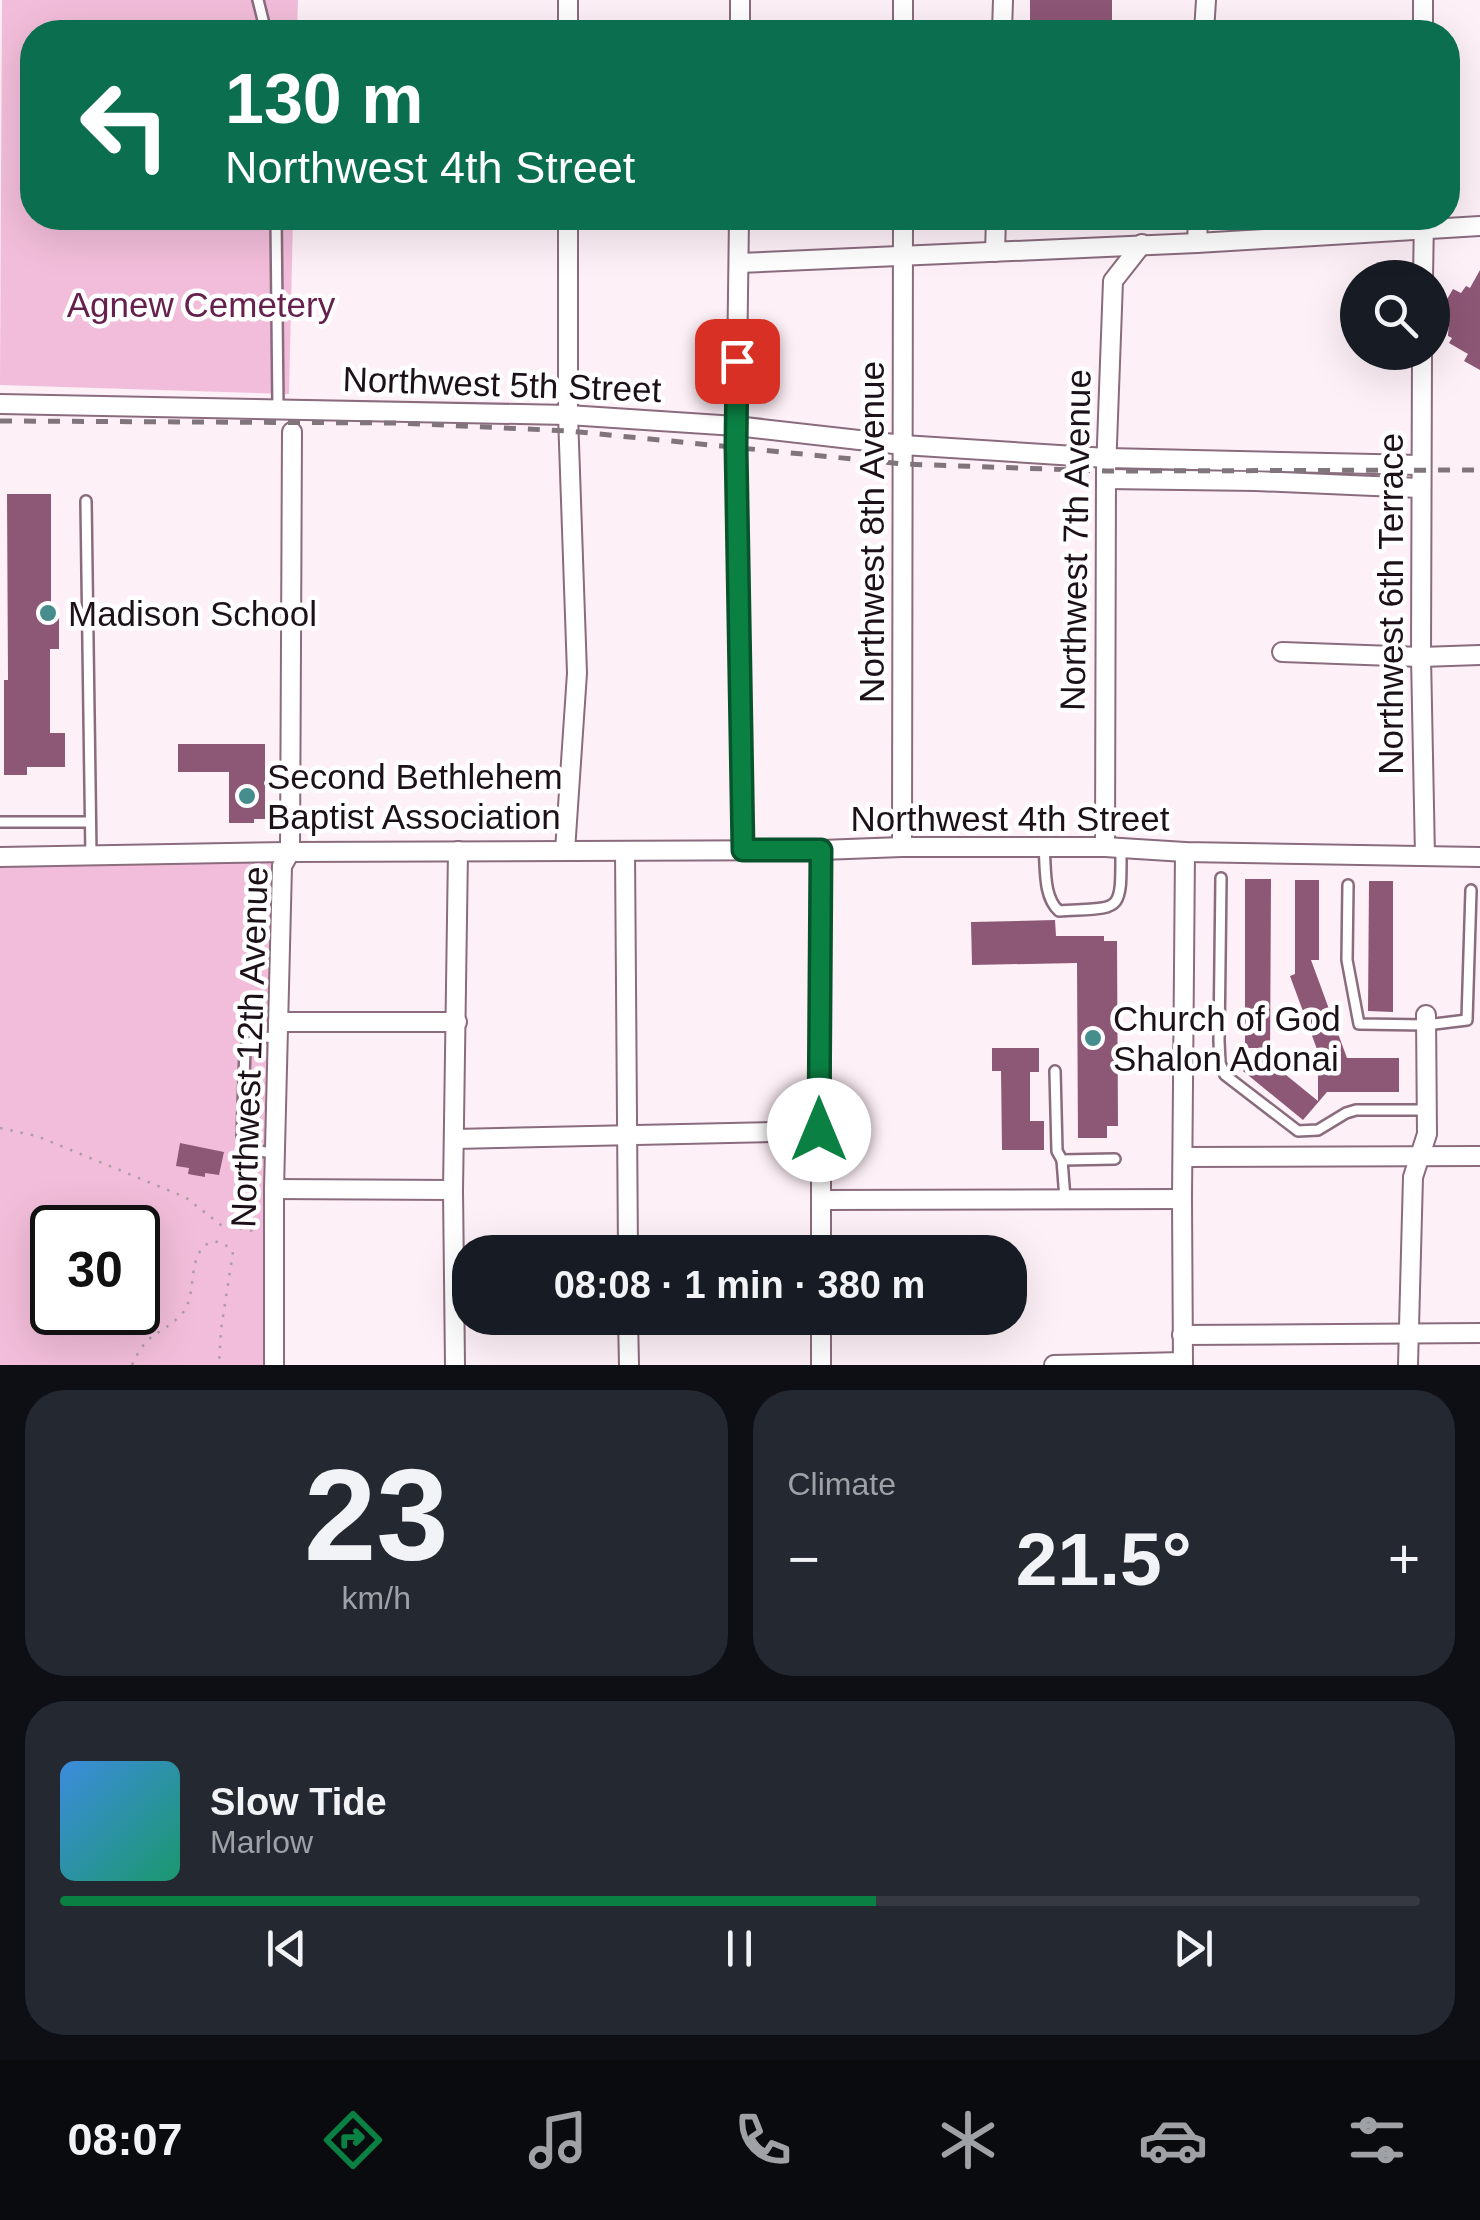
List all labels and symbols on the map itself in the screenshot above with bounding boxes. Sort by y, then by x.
park label: Agnew Cemetery [67,285,336,324]
pin [695,319,780,404]
street label: Northwest 5th Street [342,359,662,409]
street label: Northwest 8th Avenue [852,361,891,703]
street label: Northwest 7th Avenue [1053,369,1097,711]
street label: Northwest 6th Terrace [1371,433,1410,775]
place label: Madison School [68,594,317,633]
marker: Madison School [37,602,59,624]
place label: Second Bethlehem Baptist Association [267,757,563,836]
marker: Second Bethlehem Baptist Association [236,785,258,807]
street label: Northwest 4th Street [850,799,1170,838]
street label: Northwest 12th Avenue [223,866,275,1228]
place label: Church of God Shalon Adonai [1113,999,1341,1078]
marker: Church of God Shalon Adonai [1082,1027,1104,1049]
position arrow [767,1078,871,1182]
speed limit sign: 30 [30,1205,160,1335]

